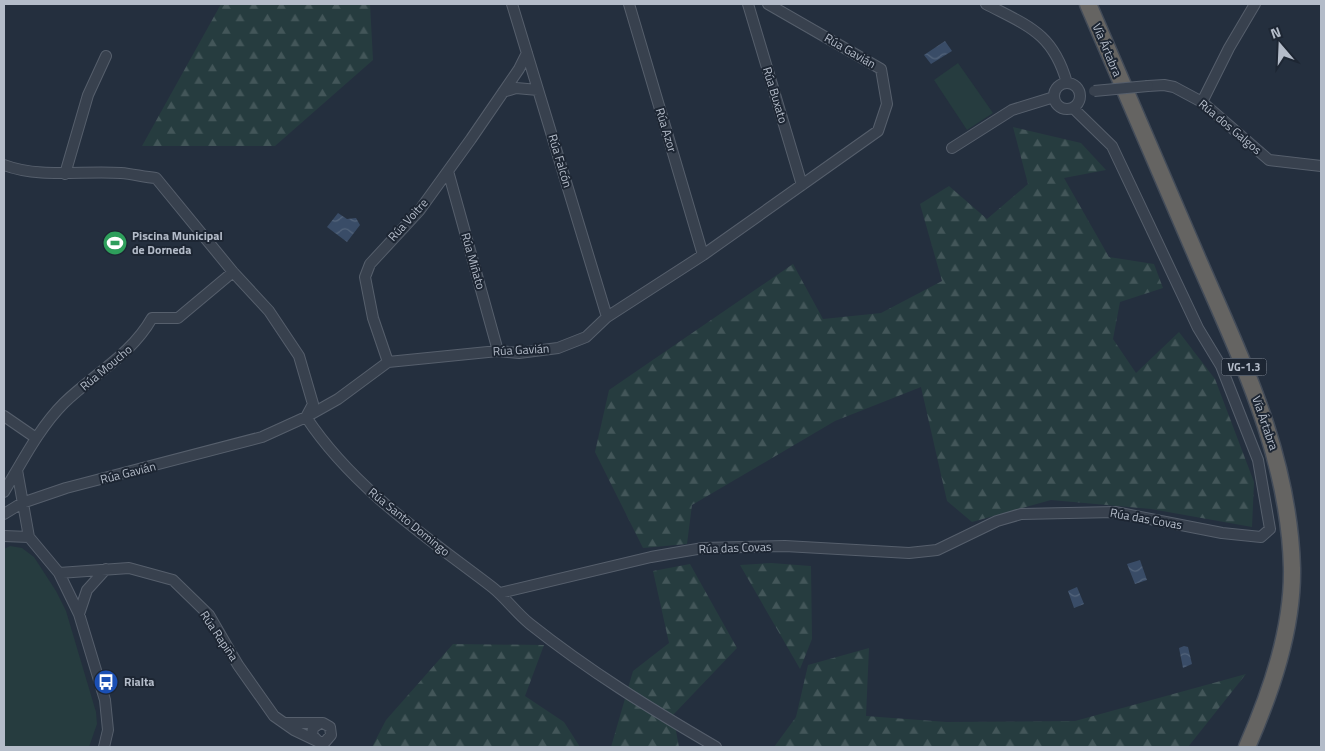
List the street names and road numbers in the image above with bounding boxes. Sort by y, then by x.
street label: Vía Ártabra [1088,20,1127,79]
street label: Rúa Gavián [821,28,880,73]
street label: Rúa Buxato [758,64,793,125]
street label: Rúa dos Galgos [1195,94,1266,159]
street label: Rúa Azor [651,105,682,154]
street label: Rúa Falcón [543,132,578,190]
street label: Rúa Voitre [383,194,432,245]
street label: Rúa Miñato [456,230,491,291]
street label: Rúa Gavián [492,339,550,360]
street label: Rúa Moucho [75,340,136,395]
road number: VG-1.3 [1222,358,1266,376]
street label: Vía Ártabra [1247,393,1284,453]
street label: Rúa Gavián [98,456,158,489]
street label: Rúa Santo Domingo [364,483,454,561]
street label: Rúa das Covas [1109,503,1184,534]
street label: Rúa das Covas [698,537,772,558]
street label: Rúa Rapiña [196,607,243,665]

